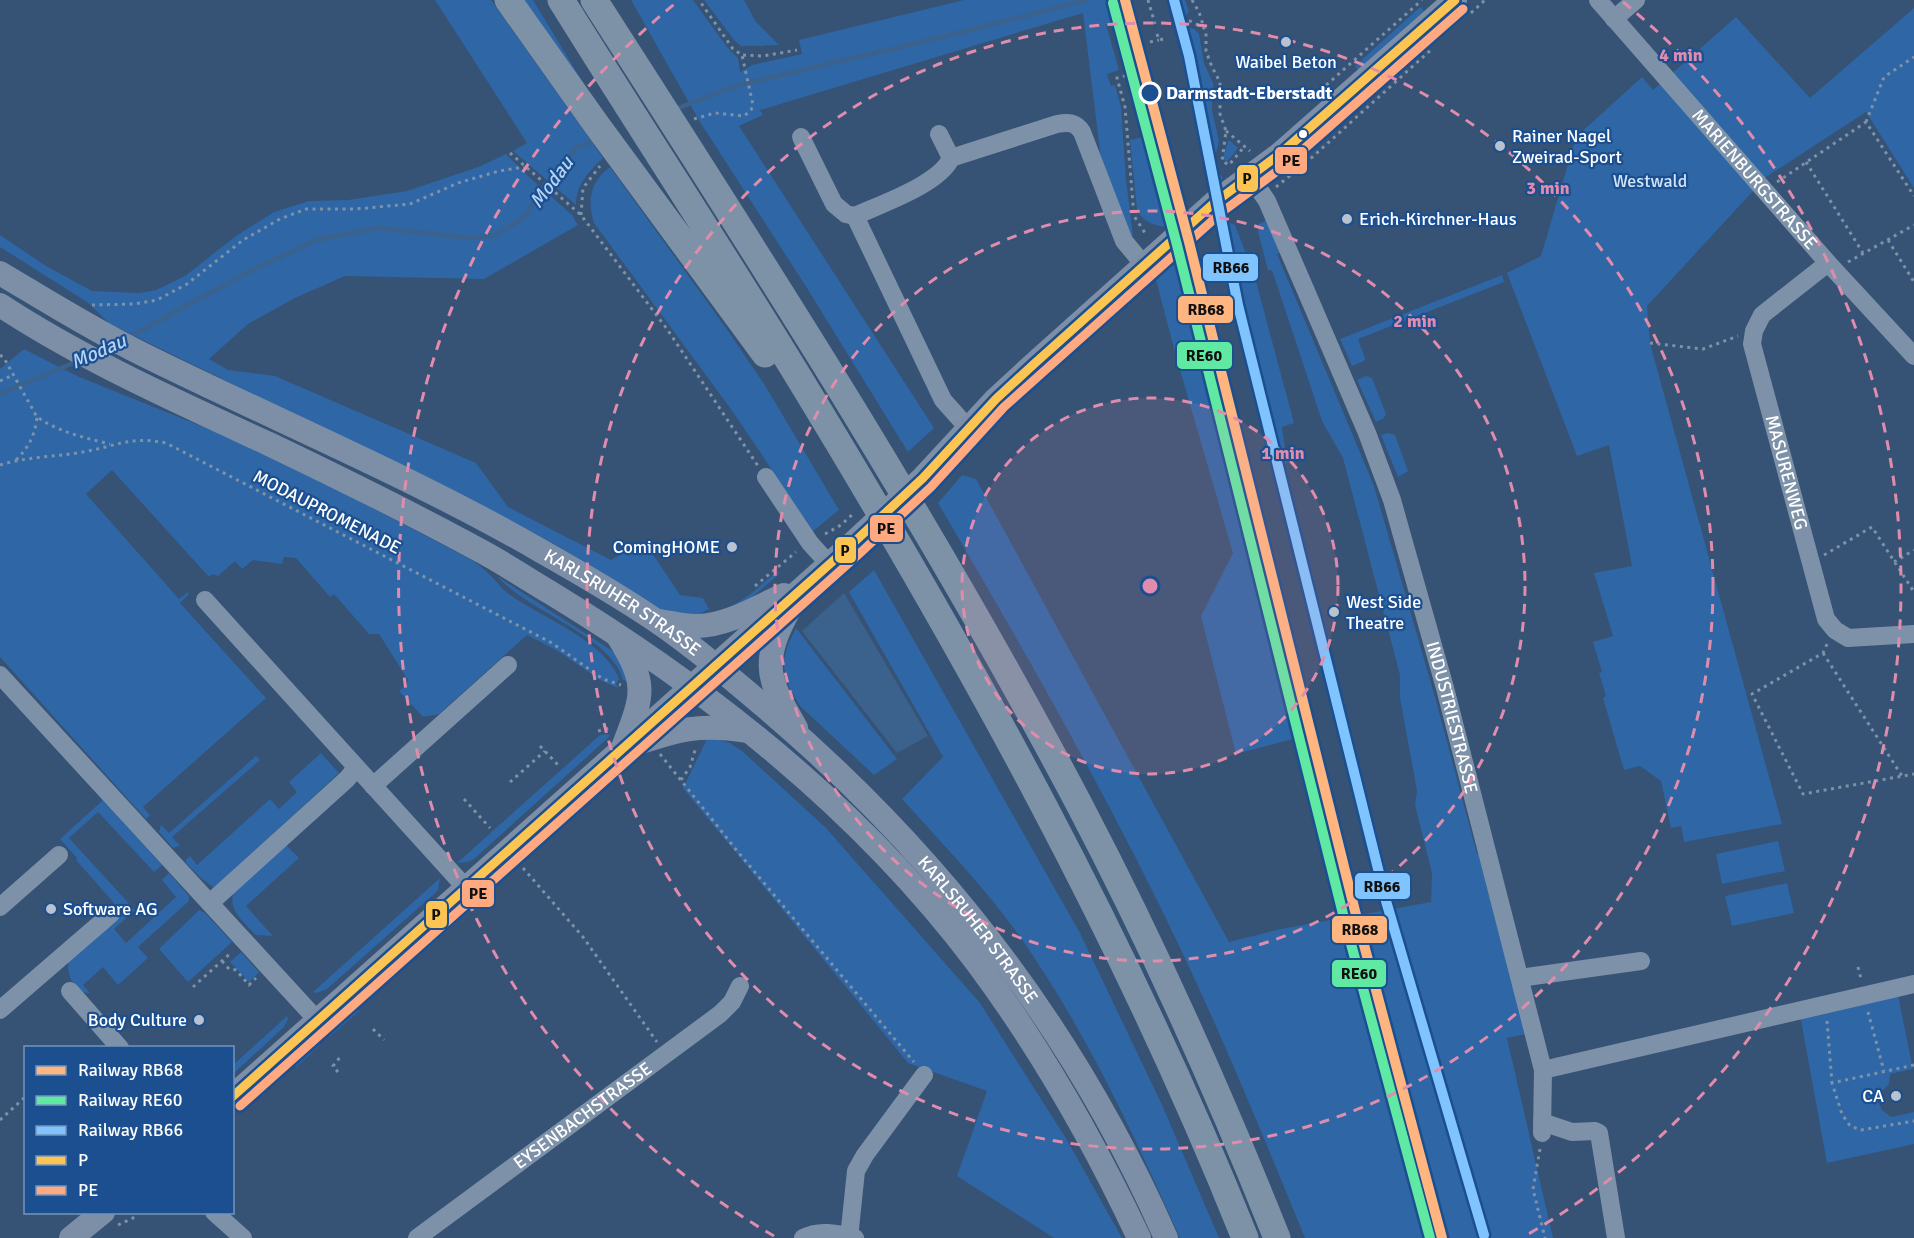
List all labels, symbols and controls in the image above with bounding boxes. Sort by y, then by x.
marker: Waibel Beton [1279,35,1293,49]
text: 4 min [1659,44,1703,66]
place label: Waibel Beton [1235,51,1337,73]
marker: Darmstadt-Eberstadt [1139,82,1161,104]
place label: Darmstadt-Eberstadt [1166,82,1332,104]
street label: MARIENBURGSTRASSE [1687,104,1822,254]
place label: Rainer Nagel Zweirad-Sport [1512,125,1622,168]
unlabelled marker [1297,128,1309,140]
marker: Rainer Nagel Zweirad-Sport [1493,139,1507,153]
line badge: PE [1274,146,1308,175]
water label: Modau [524,151,580,213]
text: PE [1282,151,1300,171]
line badge: P [1236,164,1259,193]
text: P [1242,169,1252,189]
park label: Westwald [1613,170,1687,192]
text: 3 min [1526,177,1570,199]
place label: Erich-Kirchner-Haus [1359,208,1517,230]
marker: Erich-Kirchner-Haus [1340,212,1354,226]
line badge: RB66 [1202,253,1259,282]
text: RB66 [1213,258,1250,278]
line badge: RB68 [1177,295,1234,324]
text: RB68 [1188,300,1225,320]
text: 2 min [1393,310,1437,332]
water label: Modau [67,328,131,375]
line badge: RE60 [1176,341,1233,370]
text: RE60 [1186,346,1222,366]
street label: MASURENWEG [1761,413,1812,532]
text: 1 min [1261,442,1305,464]
street label: MODAUPROMENADE [249,465,405,559]
line badge: PE [869,514,904,543]
text: PE [877,519,895,539]
place label: ComingHOME [613,536,720,558]
line badge: P [834,536,857,564]
marker: ComingHOME [725,540,739,554]
text: P [840,541,850,561]
street label: KARLSRUHER STRASSE [540,544,705,661]
centre of rings [1140,576,1160,596]
place label: West Side Theatre [1346,591,1421,634]
marker: West Side Theatre [1327,605,1341,619]
street label: INDUSTRIESTRASSE [1421,639,1483,796]
street label: KARLSRUHER STRASSE [913,851,1043,1008]
line badge: RB66 [1354,872,1411,900]
text: RB66 [1364,877,1401,897]
line badge: PE [461,879,495,908]
text: PE [469,884,487,904]
place label: Software AG [63,898,158,920]
line badge: P [425,900,448,929]
marker: Software AG [44,902,58,916]
text: P [431,905,441,925]
line badge: RB68 [1331,915,1388,944]
text: RB68 [1342,920,1379,940]
line badge: RE60 [1331,959,1387,988]
text: RE60 [1341,964,1377,984]
place label: Body Culture [88,1009,187,1031]
marker: Body Culture [192,1013,206,1027]
legend [24,1046,234,1214]
street label: EYSENBACHSTRASSE [509,1057,656,1174]
text: Railway RB68 [78,1059,183,1081]
place label: CA [1862,1085,1884,1107]
text: Railway RE60 [78,1089,182,1111]
marker: CA [1889,1089,1903,1103]
text: Railway RB66 [78,1119,183,1141]
text: P [78,1149,88,1171]
text: PE [78,1179,98,1201]

